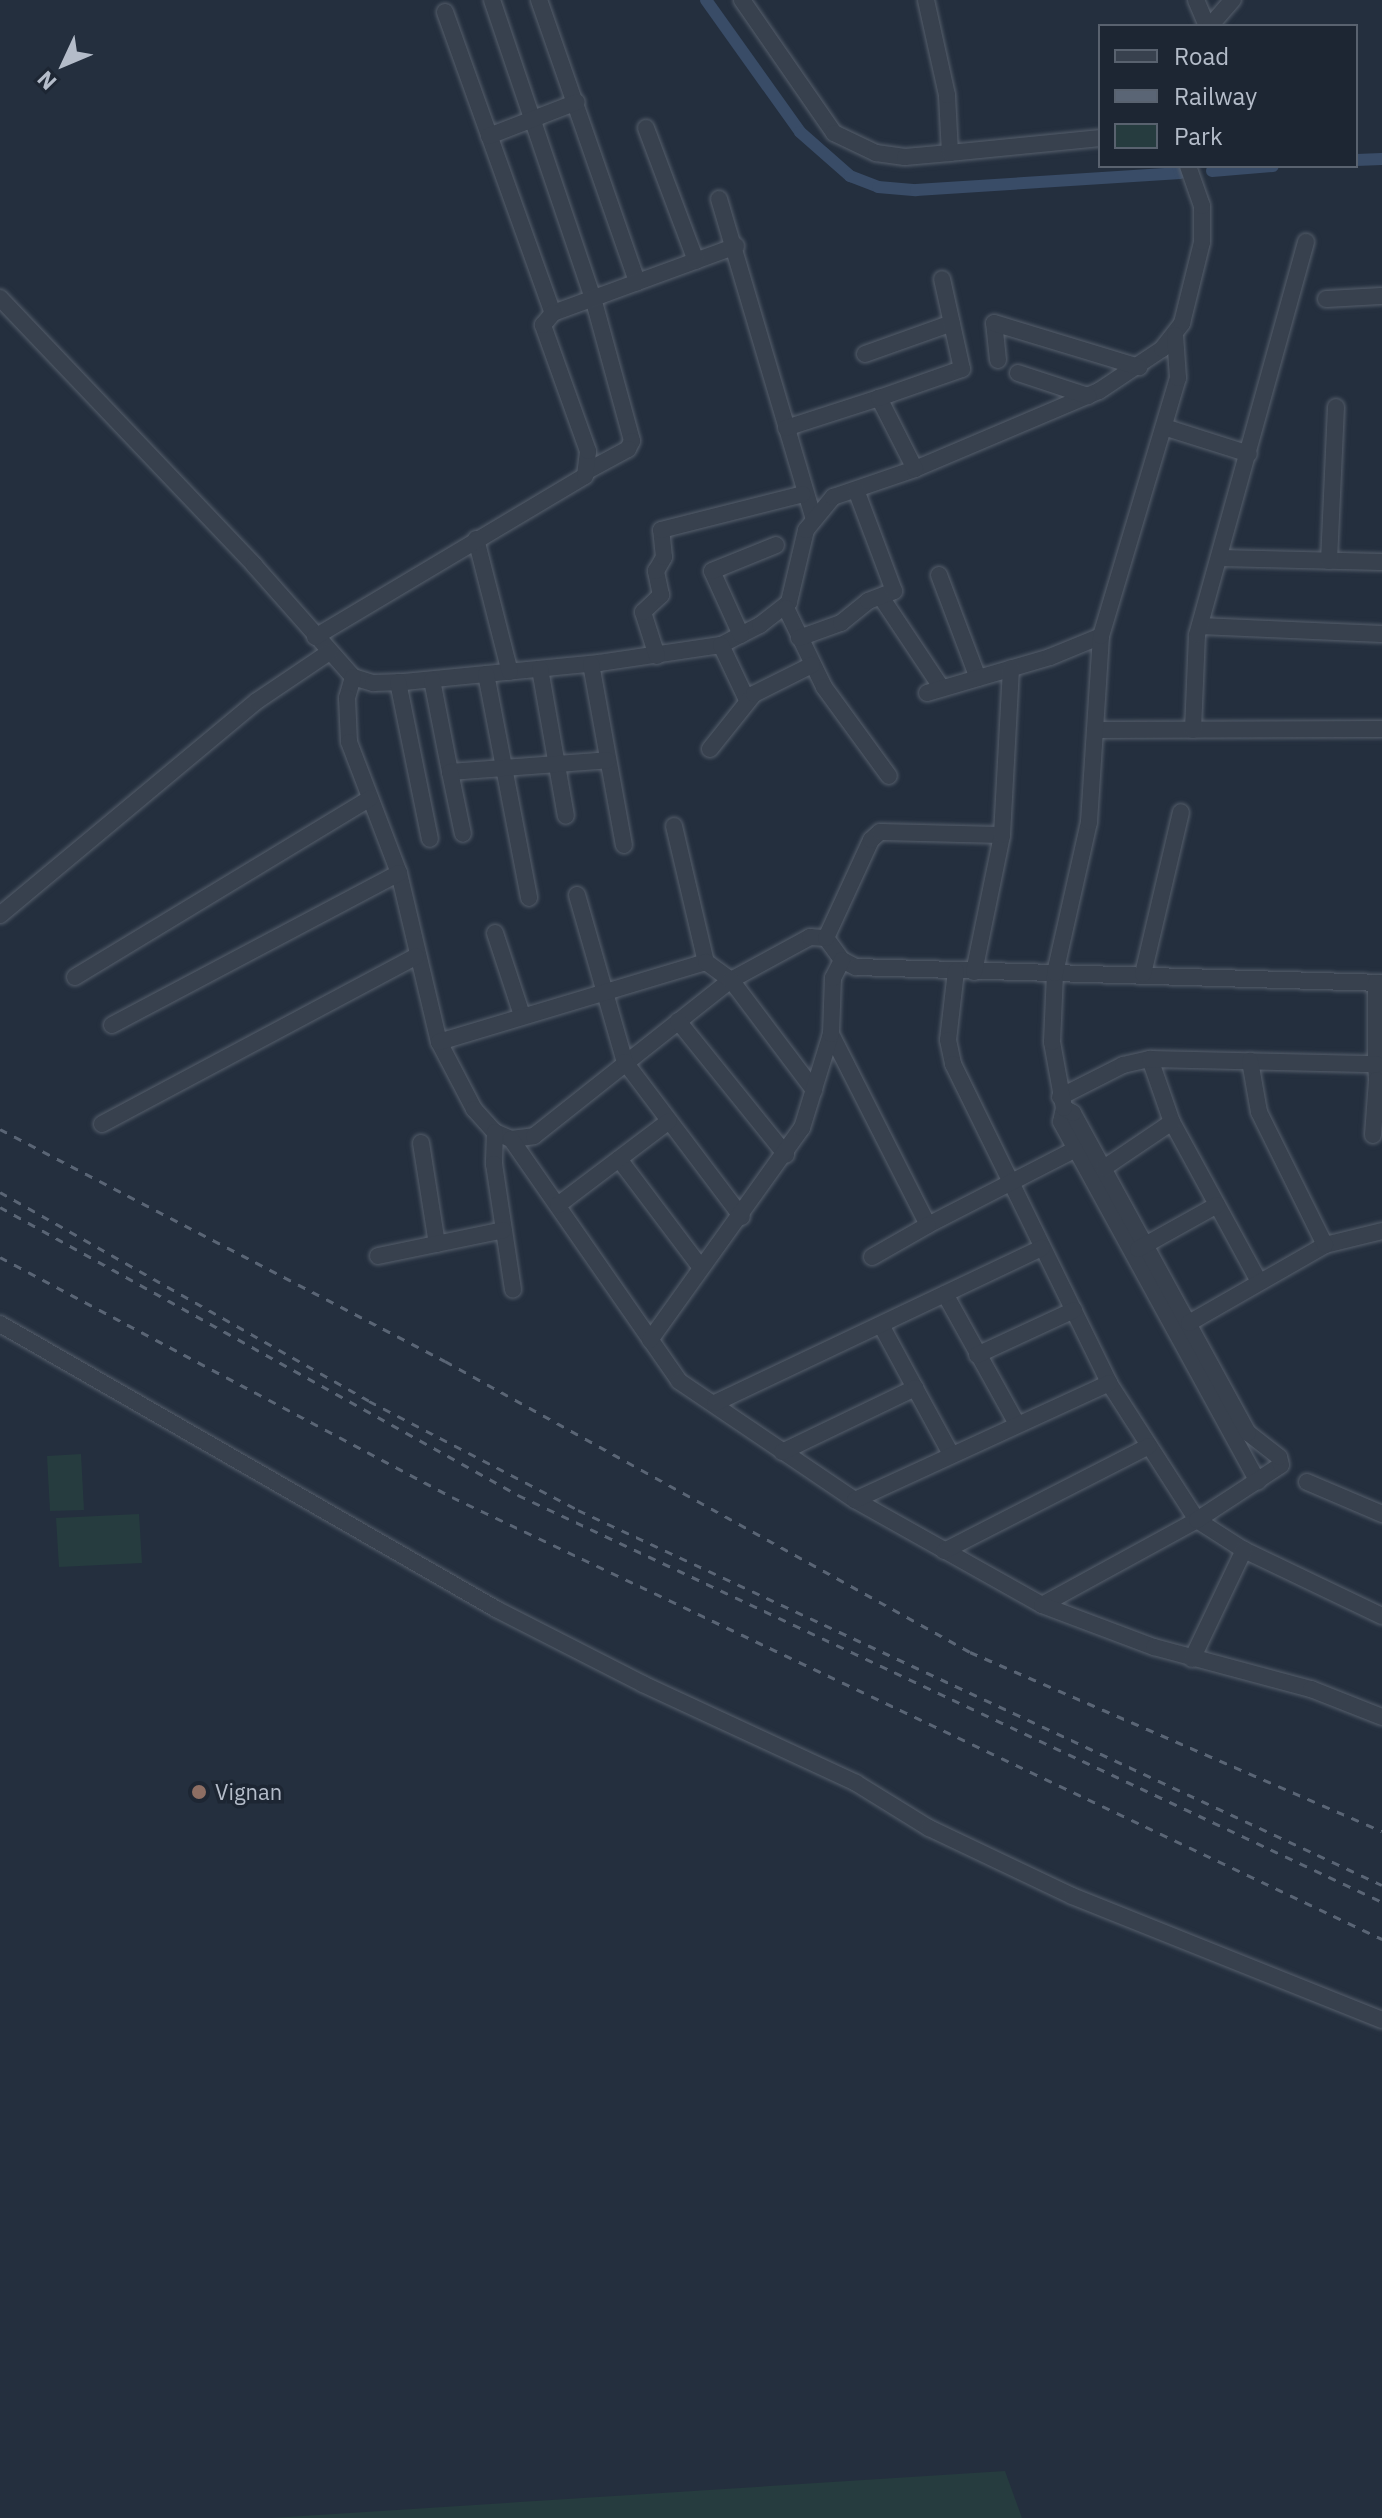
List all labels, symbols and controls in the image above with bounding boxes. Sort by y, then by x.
north arrow [24,24,104,104]
legend [1098,24,1358,168]
text: Road [1174,40,1229,72]
text: N [30,65,62,97]
text: Railway [1174,80,1257,112]
text: Park [1174,120,1223,152]
place label: Vignan [215,1779,282,1805]
marker: Vignan [190,1783,208,1801]

